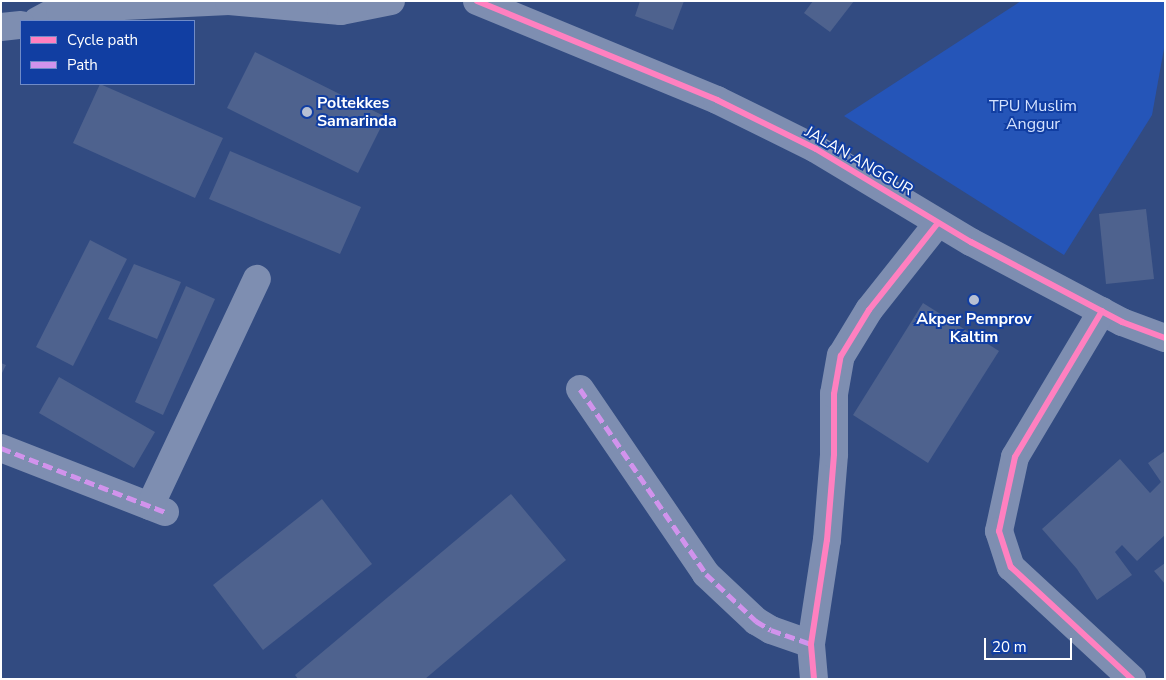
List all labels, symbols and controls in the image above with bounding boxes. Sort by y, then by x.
legend [20,20,195,85]
text: Cycle path [67,30,138,50]
text: Path [67,55,98,75]
place label: Poltekkes Samarinda [317,93,397,131]
park label: TPU Muslim Anggur [989,96,1077,134]
marker: Poltekkes Samarinda [301,106,313,118]
street label: JALAN ANGGUR [801,122,917,200]
marker: Akper Pemprov Kaltim [967,293,981,307]
place label: Akper Pemprov Kaltim [916,309,1032,347]
scale bar [986,628,1074,660]
text: 20 m [992,637,1027,657]

